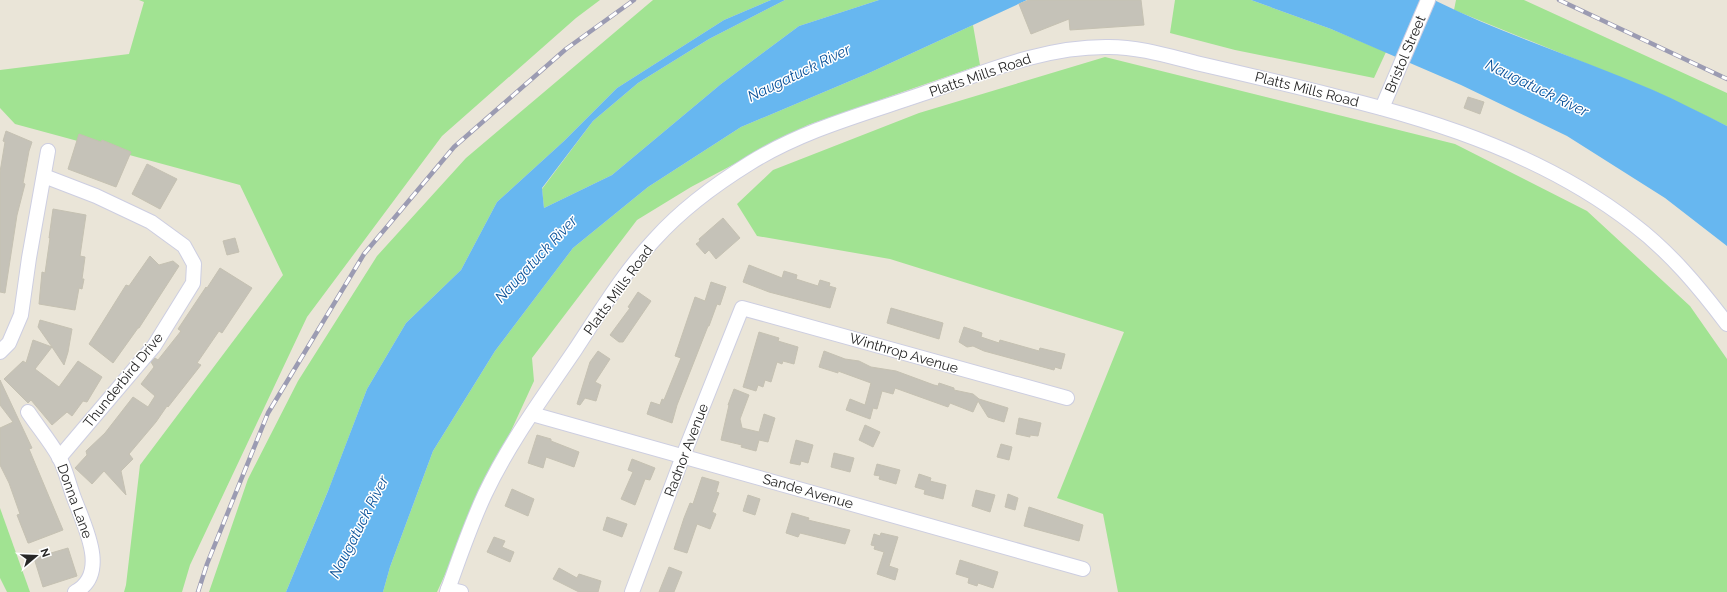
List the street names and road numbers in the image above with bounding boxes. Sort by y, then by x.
street label: Bristol Street [1381,13,1429,95]
street label: Platts Mills Road [927,50,1033,100]
street label: Platts Mills Road [1253,68,1361,110]
street label: Platts Mills Road [580,242,656,338]
street label: Thunderbird Drive [80,329,166,431]
street label: Winthrop Avenue [848,330,960,376]
street label: Radnor Avenue [661,401,711,499]
street label: Donna Lane [54,462,96,540]
street label: Sande Avenue [761,470,855,512]

